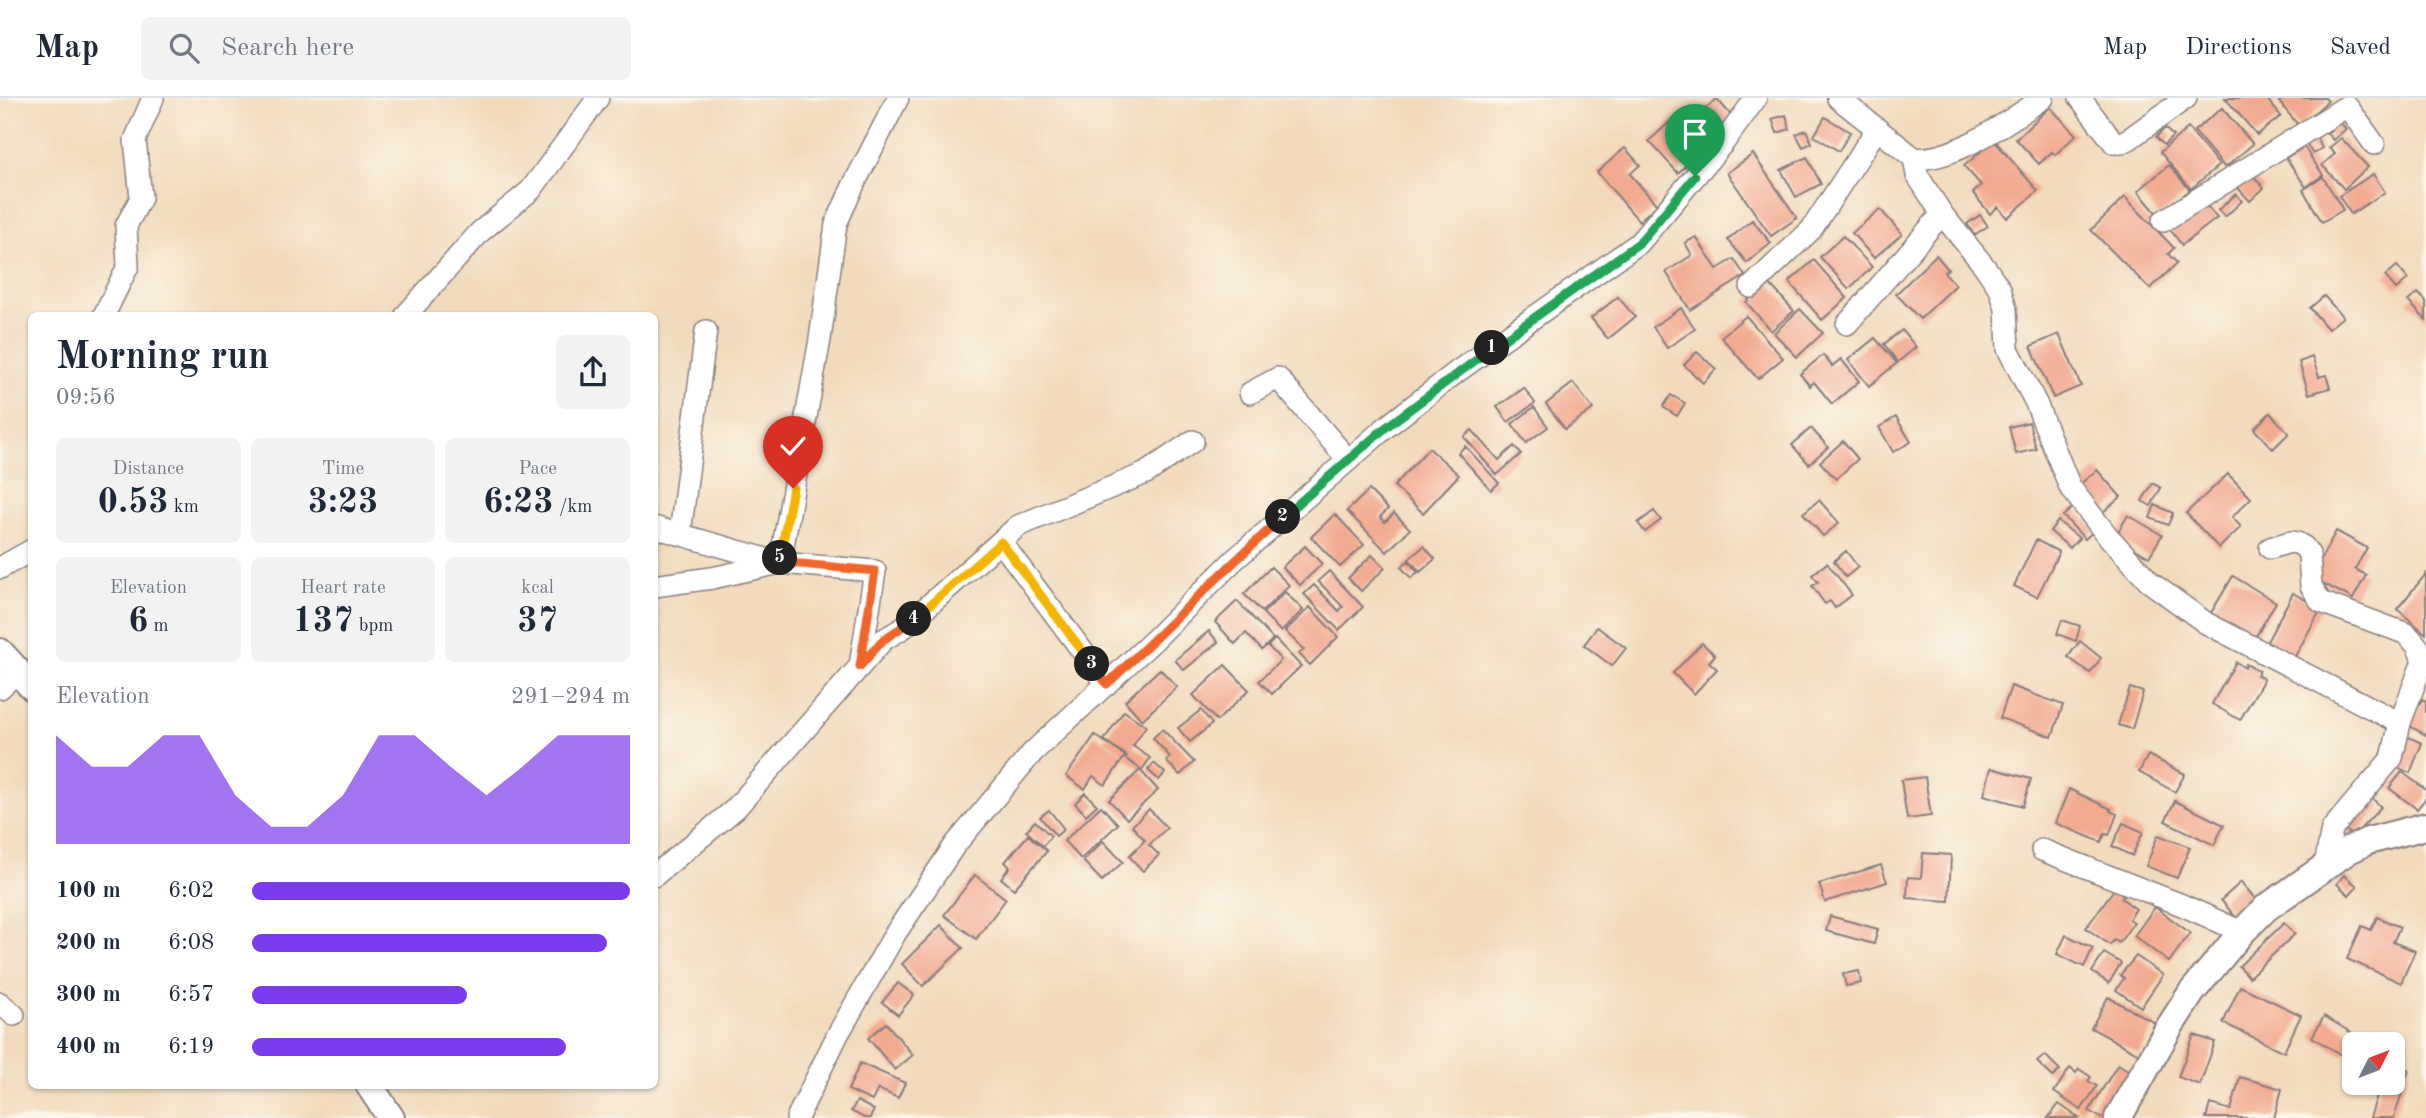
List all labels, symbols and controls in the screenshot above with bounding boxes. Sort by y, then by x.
search box [141,17,631,80]
icon: search [165,29,203,67]
text: Map [35,32,99,65]
text: Search here [221,35,354,61]
text: Map [2103,36,2147,60]
text: Directions [2185,36,2292,60]
text: Saved [2330,36,2391,60]
pin [1665,104,1725,176]
icon: arrive [1676,115,1714,153]
pin: 1 [1474,330,1510,366]
button: share [556,335,630,409]
text: 1 [1486,338,1497,357]
text: Morning run [56,339,269,377]
text: 09:56 [56,386,116,409]
pin [763,416,823,488]
icon: check [774,427,812,465]
text: Distance [113,460,184,479]
text: Time [322,460,364,479]
text: Pace [518,460,557,479]
text: 0.53 [98,485,169,520]
text: 3:23 [308,485,378,520]
text: 6:23 [483,485,554,520]
text: km [169,498,199,517]
text: /km [554,498,592,517]
pin: 2 [1266,500,1300,534]
text: 2 [1277,507,1288,526]
pin: 5 [762,540,798,575]
text: 5 [774,548,785,567]
text: Elevation [110,579,187,598]
text: Heart rate [300,579,386,598]
text: kcal [521,579,554,598]
pin: 4 [897,602,932,636]
text: 6 [128,604,148,639]
text: 137 [293,604,353,639]
text: 37 [517,604,558,639]
text: 4 [908,609,919,628]
text: m [148,617,169,636]
text: bpm [353,617,393,636]
pin: 3 [1074,646,1110,682]
text: 3 [1086,654,1097,673]
text: Elevation [56,685,150,708]
text: 291–294 m [511,685,630,708]
text: 100 m [56,879,121,902]
text: 6:02 [168,879,214,902]
text: 200 m [56,931,121,954]
text: 6:08 [168,931,214,954]
text: 300 m [56,983,121,1006]
text: 6:57 [168,983,214,1006]
north arrow [2342,1032,2404,1096]
map controls [2342,1032,2405,1095]
text: 400 m [56,1035,121,1058]
text: 6:19 [168,1035,214,1058]

